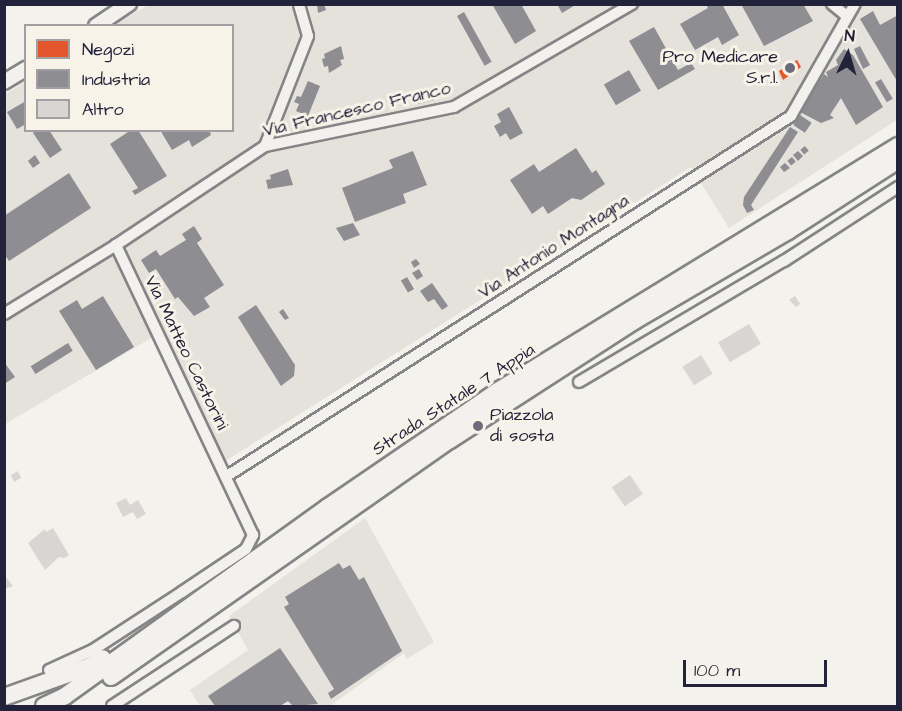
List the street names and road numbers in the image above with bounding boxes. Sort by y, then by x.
street label: Via Francesco Franco [261,78,453,142]
street label: Via Antonio Montagna [475,190,633,304]
street label: Via Matteo Castorini [139,272,233,434]
street label: Strada Statale 7 Appia [369,339,539,461]

